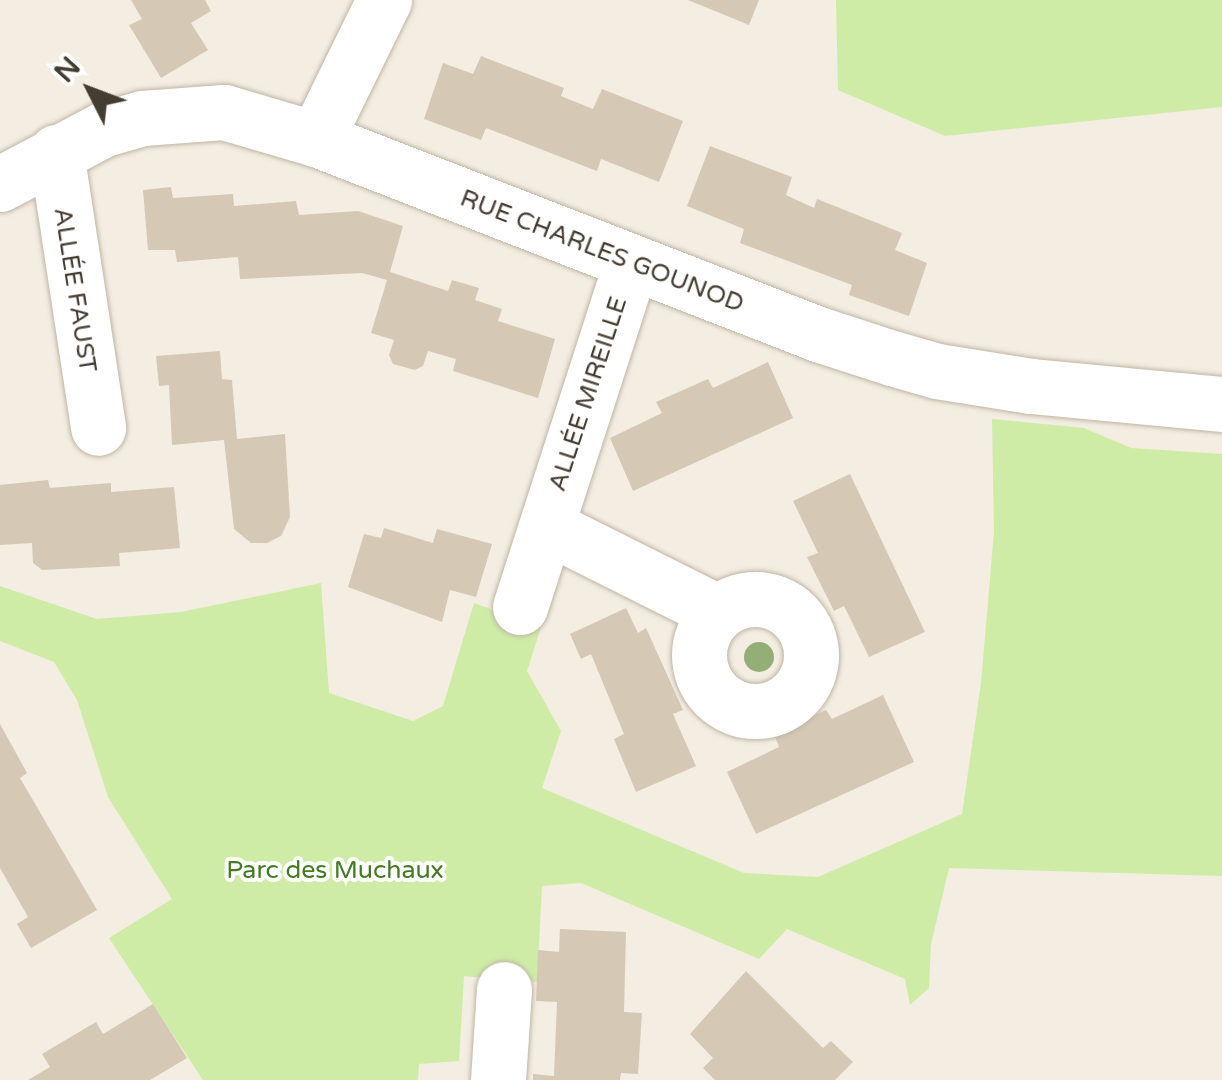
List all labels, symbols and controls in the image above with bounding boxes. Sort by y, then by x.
north arrow [40,40,140,140]
text: N [48,50,88,90]
street label: RUE CHARLES GOUNOD [456,183,748,319]
street label: ALLÉE FAUST [47,205,103,375]
street label: ALLÉE MIREILLE [542,293,634,495]
park label: Parc des Muchaux [226,855,444,885]

